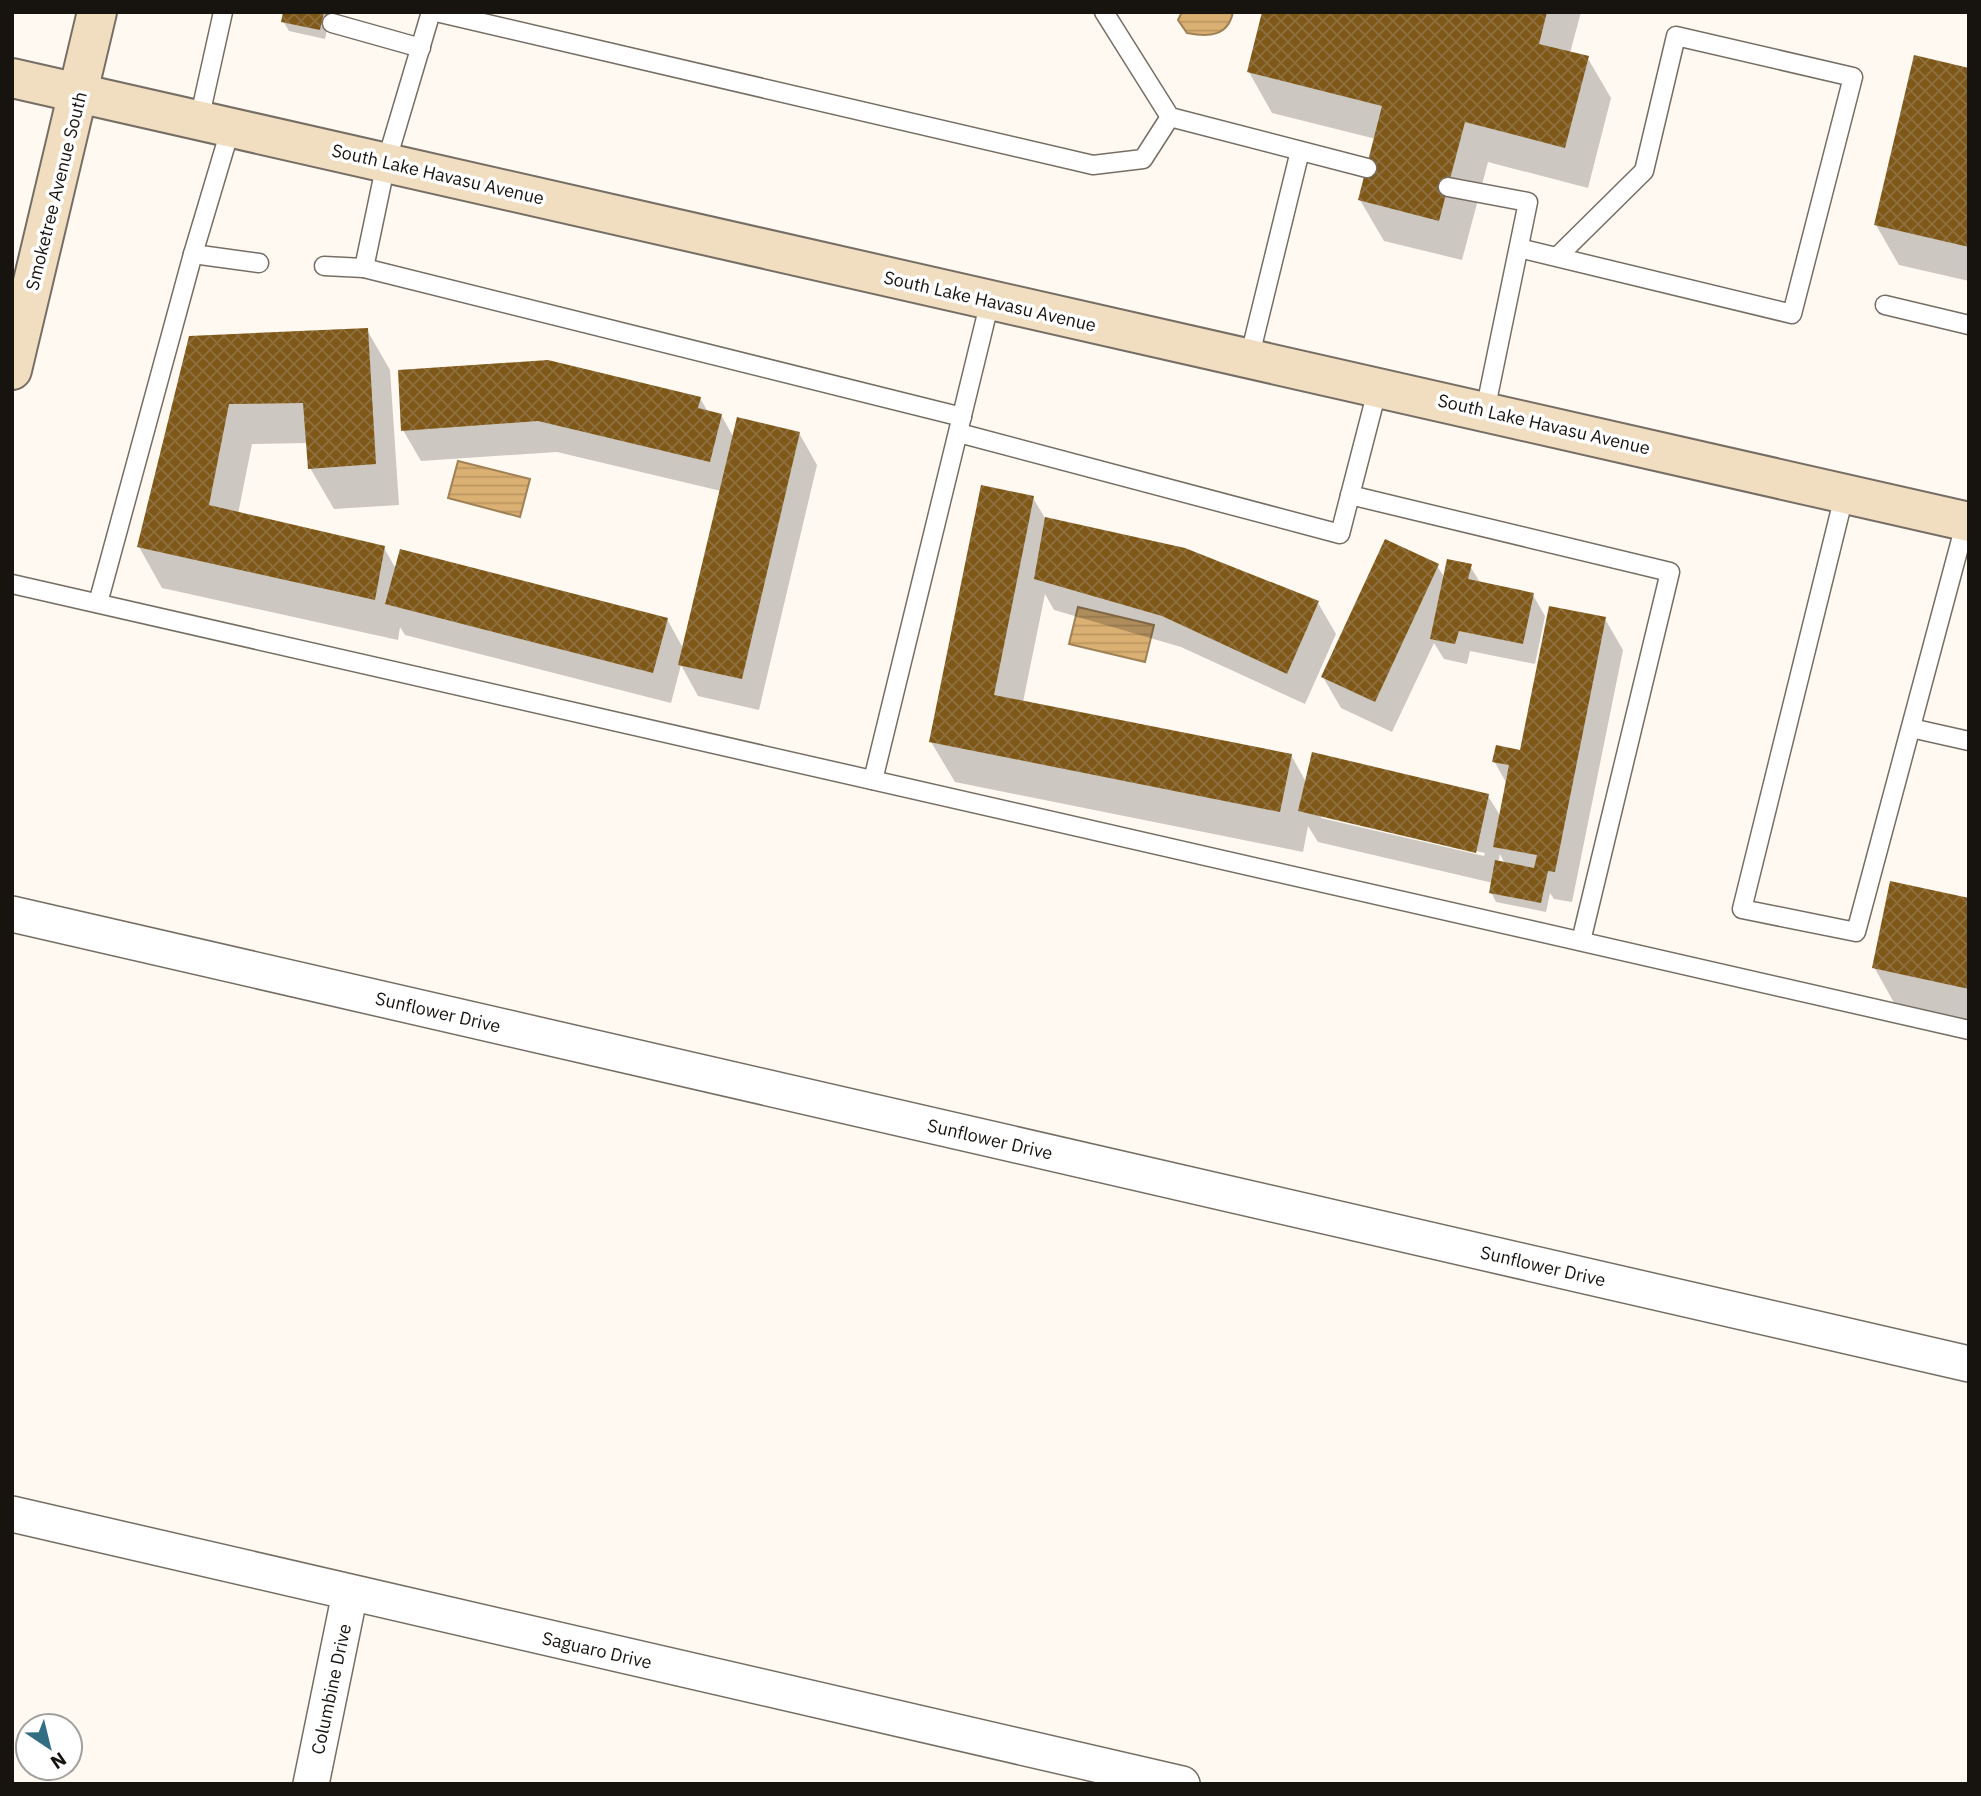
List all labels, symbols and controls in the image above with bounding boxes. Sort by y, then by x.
street label: Smoketree Avenue South [20,89,92,293]
street label: South Lake Havasu Avenue [330,138,547,210]
street label: South Lake Havasu Avenue [882,265,1099,337]
street label: South Lake Havasu Avenue [1436,388,1653,460]
street label: Sunflower Drive [373,986,503,1038]
street label: Sunflower Drive [925,1113,1055,1165]
street label: Sunflower Drive [1478,1240,1608,1292]
street label: Columbine Drive [306,1621,356,1757]
street label: Saguaro Drive [540,1626,654,1674]
north arrow [14,1712,84,1782]
text: N [46,1747,71,1775]

